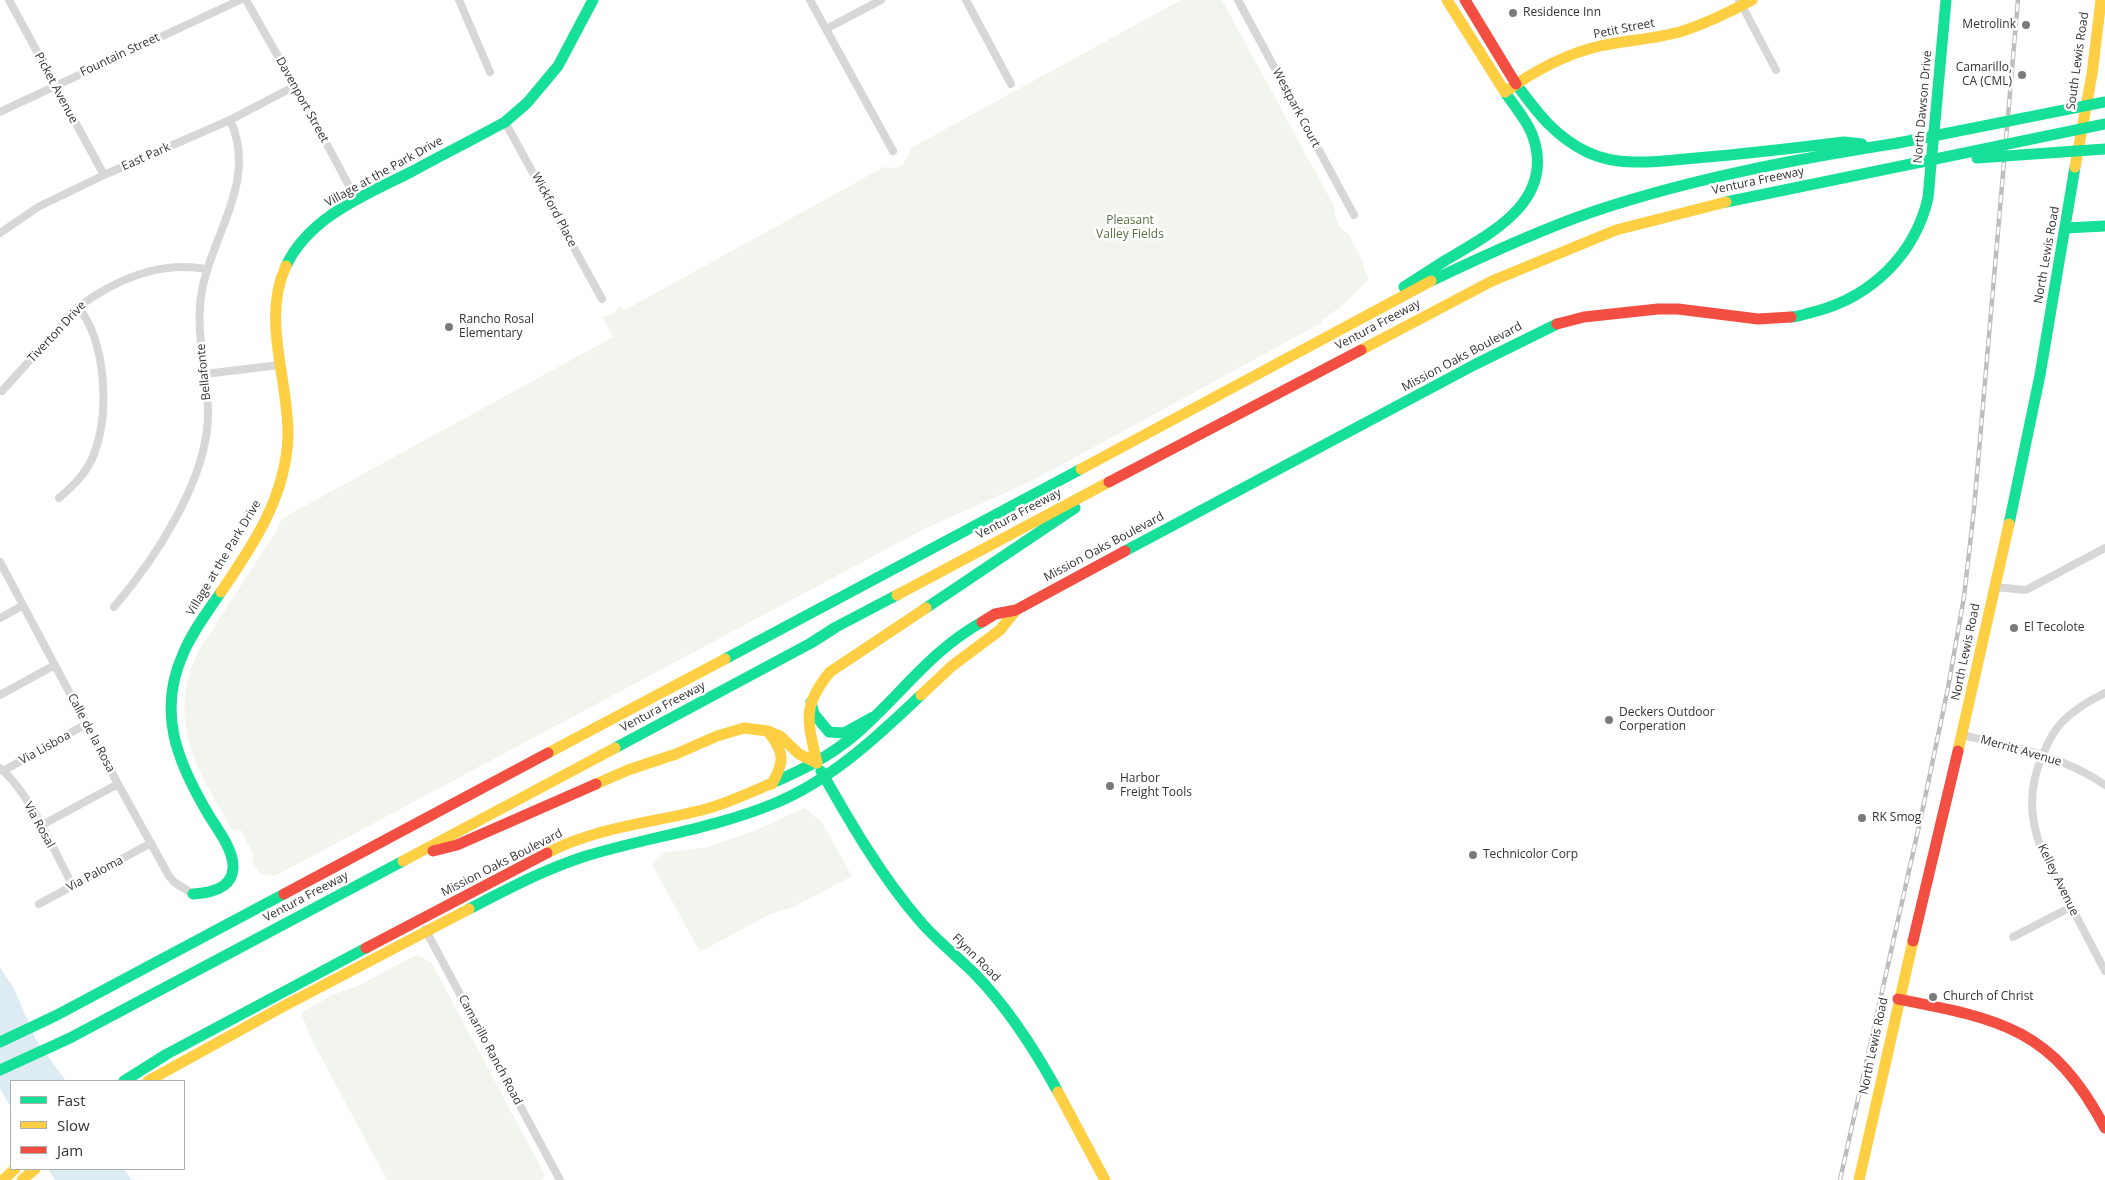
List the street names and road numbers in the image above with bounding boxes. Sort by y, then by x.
street label: South Lewis Road [2064,11,2092,111]
street label: Petit Street [1592,16,1656,42]
street label: Fountain Street [78,30,162,80]
street label: Picket Avenue [31,50,81,126]
street label: North Dawson Drive [1911,50,1935,164]
street label: Davenport Street [272,55,332,145]
street label: Westpark Court [1269,66,1323,150]
street label: Village at the Park Drive [323,134,445,210]
street label: East Park [120,140,172,174]
street label: Ventura Freeway [1710,164,1806,198]
street label: Wickford Place [528,170,580,250]
street label: North Lewis Road [2031,205,2063,305]
street label: Ventura Freeway [1333,297,1423,353]
street label: Tiverton Drive [25,298,89,366]
street label: Mission Oaks Boulevard [1399,319,1525,395]
street label: Bellafonte [194,343,214,401]
street label: Ventura Freeway [974,486,1064,542]
street label: Village at the Park Drive [184,498,264,618]
street label: Mission Oaks Boulevard [1041,509,1167,585]
street label: North Lewis Road [1949,602,1983,702]
street label: Ventura Freeway [618,679,708,735]
street label: Calle de la Rosa [64,691,118,775]
street label: Via Lisboa [17,728,73,768]
street label: Merritt Avenue [1979,733,2063,769]
street label: Via Rosal [21,800,57,850]
street label: Mission Oaks Boulevard [439,826,565,900]
street label: Kelley Avenue [2034,842,2082,918]
street label: Via Paloma [64,853,126,895]
street label: Ventura Freeway [261,869,351,925]
street label: Flynn Road [949,931,1003,985]
street label: Camarillo Ranch Road [455,992,525,1108]
street label: North Lewis Road [1857,996,1891,1096]

